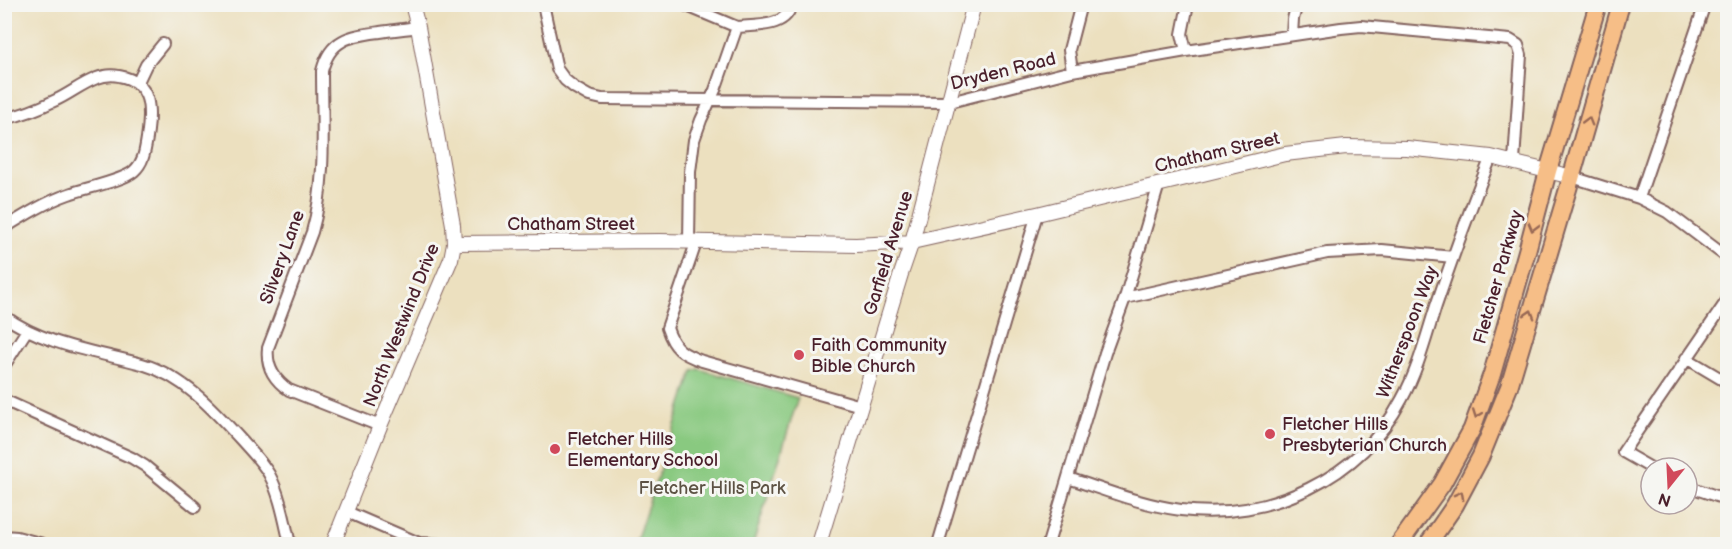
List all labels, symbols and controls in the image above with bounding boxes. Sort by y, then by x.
street label: Dryden Road [948,48,1058,95]
one-way arrow [1581,116,1593,126]
street label: Chatham Street [1153,128,1282,177]
street label: Garfield Avenue [860,188,917,318]
street label: Silvery Lane [256,207,309,307]
street label: Fletcher Parkway [1469,207,1528,346]
street label: Chatham Street [507,214,635,235]
one-way arrow [1528,222,1541,232]
street label: North Westwind Drive [359,240,444,410]
street label: Witherspoon Way [1373,262,1443,401]
one-way arrow [1523,309,1535,320]
place label: Faith Community Bible Church [811,335,948,377]
marker: Faith Community Bible Church [792,348,806,362]
one-way arrow [1472,408,1485,419]
place label: Fletcher Hills Presbyterian Church [1282,414,1447,456]
marker: Fletcher Hills Presbyterian Church [1263,427,1277,441]
place label: Fletcher Hills Elementary School [567,429,718,471]
marker: Fletcher Hills Elementary School [548,442,562,456]
north arrow [1639,456,1699,516]
park label: Fletcher Hills Park [638,478,786,499]
text: N [1656,488,1673,510]
one-way arrow [1453,491,1464,501]

